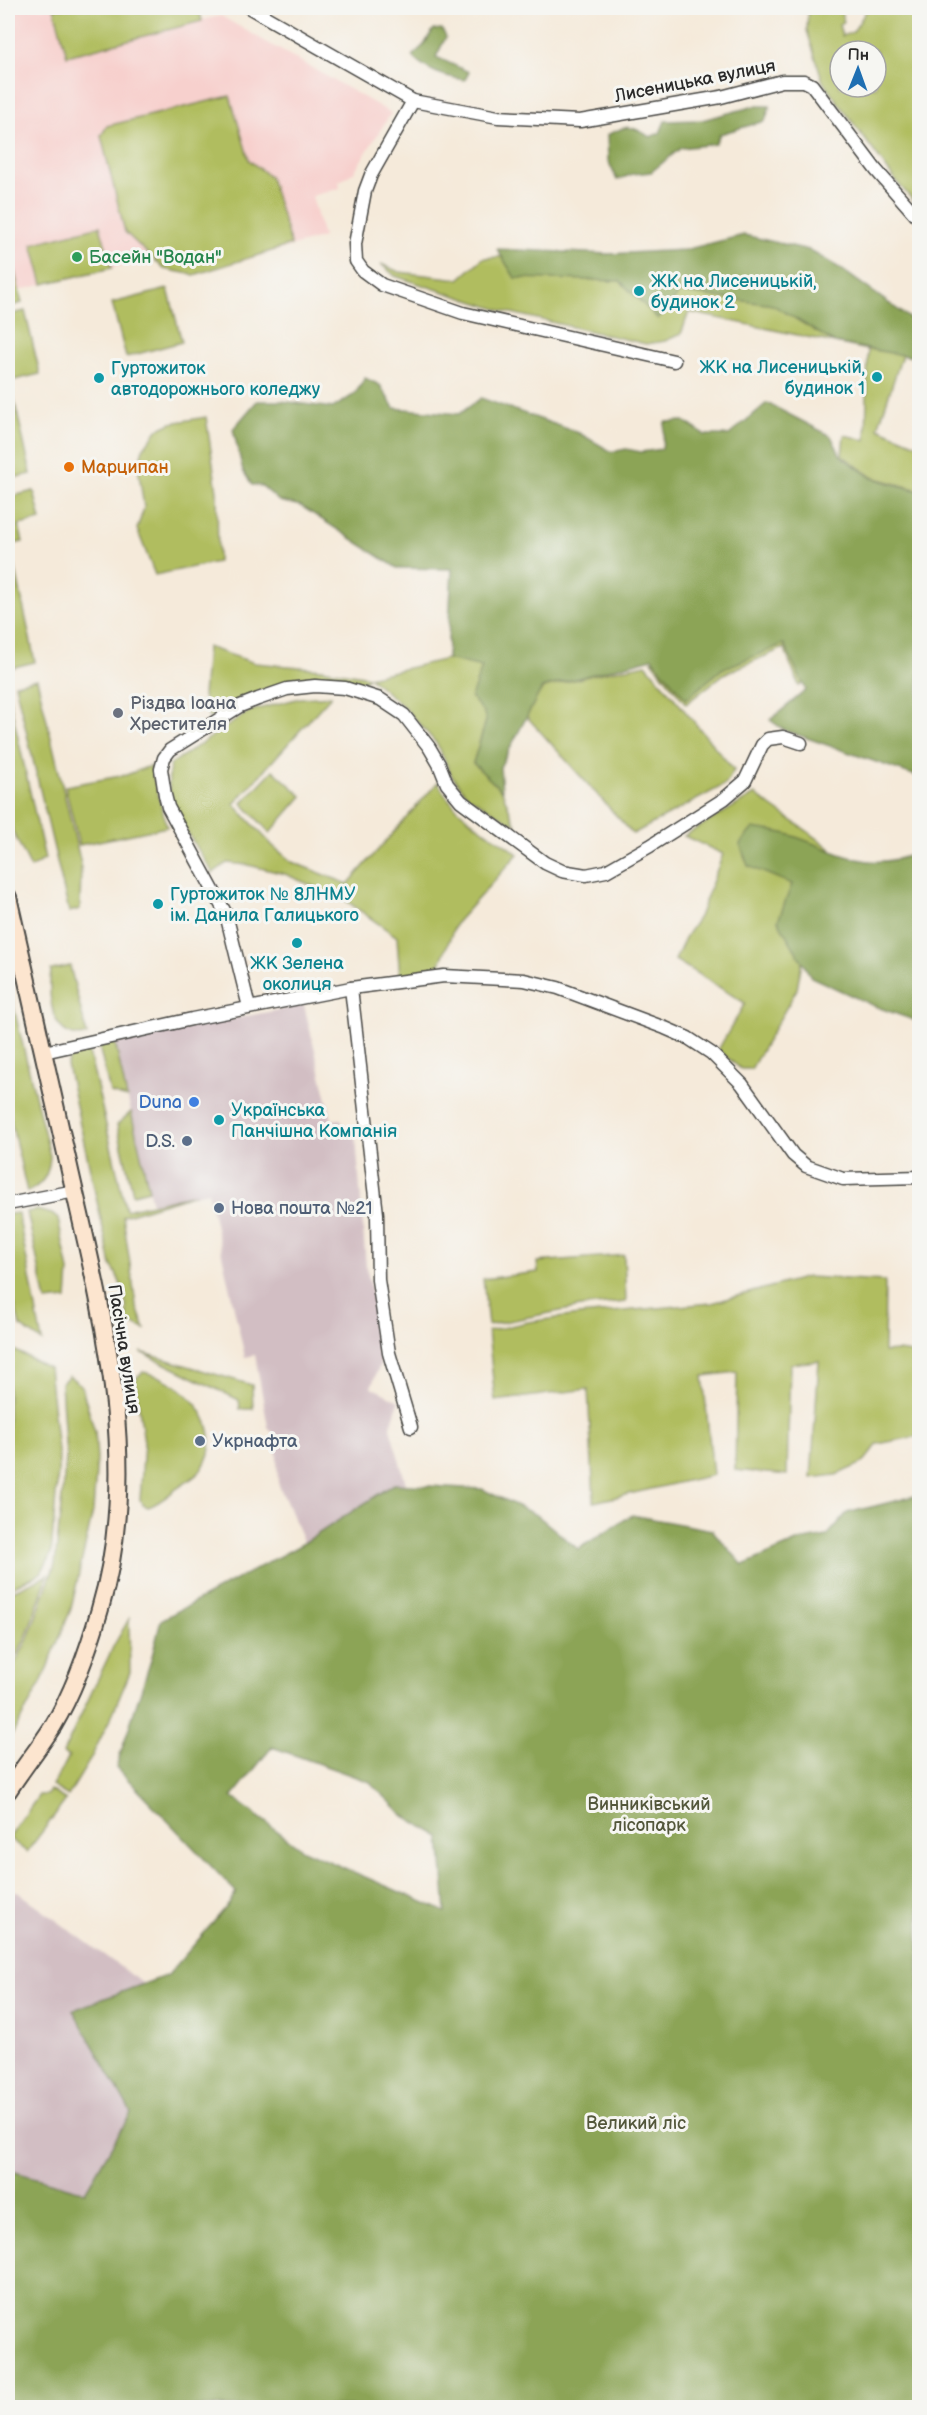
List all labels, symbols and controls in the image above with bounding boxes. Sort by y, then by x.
north arrow [828,39,888,99]
text: Пн [847,46,869,65]
street label: Лисеницька вулиця [612,55,777,107]
place label: Басейн "Водан" [89,247,222,268]
marker: Басейн "Водан" [70,250,84,264]
place label: ЖК на Лисеницькій, будинок 2 [651,271,817,313]
marker: ЖК на Лисеницькій, будинок 2 [632,284,646,298]
place label: ЖК на Лисеницькій, будинок 1 [699,357,865,399]
place label: Гуртожиток автодорожнього коледжу [111,358,321,400]
marker: ЖК на Лисеницькій, будинок 1 [870,370,884,384]
marker: Гуртожиток автодорожнього коледжу [92,371,106,385]
place label: Марципан [81,457,169,478]
marker: Марципан [62,460,76,474]
place label: Різдва Іоана Хрестителя [130,693,237,735]
marker: Різдва Іоана Хрестителя [111,706,125,720]
place label: Гуртожиток № 8ЛНМУ ім. Данила Галицького [170,884,359,926]
marker: Гуртожиток № 8ЛНМУ ім. Данила Галицького [151,897,165,911]
marker: ЖК Зелена околиця [290,936,304,950]
place label: ЖК Зелена околиця [250,953,344,995]
place label: Duna [139,1092,182,1113]
marker: Duna [187,1095,201,1109]
place label: Українська Панчішна Компанія [231,1100,397,1142]
marker: Українська Панчішна Компанія [212,1113,226,1127]
place label: D.S. [145,1131,175,1152]
marker: D.S. [180,1134,194,1148]
place label: Нова пошта №21 [231,1198,373,1219]
marker: Нова пошта №21 [212,1201,226,1215]
street label: Пасічна вулиця [103,1283,145,1415]
place label: Укрнафта [212,1431,298,1452]
marker: Укрнафта [193,1434,207,1448]
park label: Винниківський лісопарк [588,1794,710,1836]
park label: Великий ліс [586,2113,686,2134]

